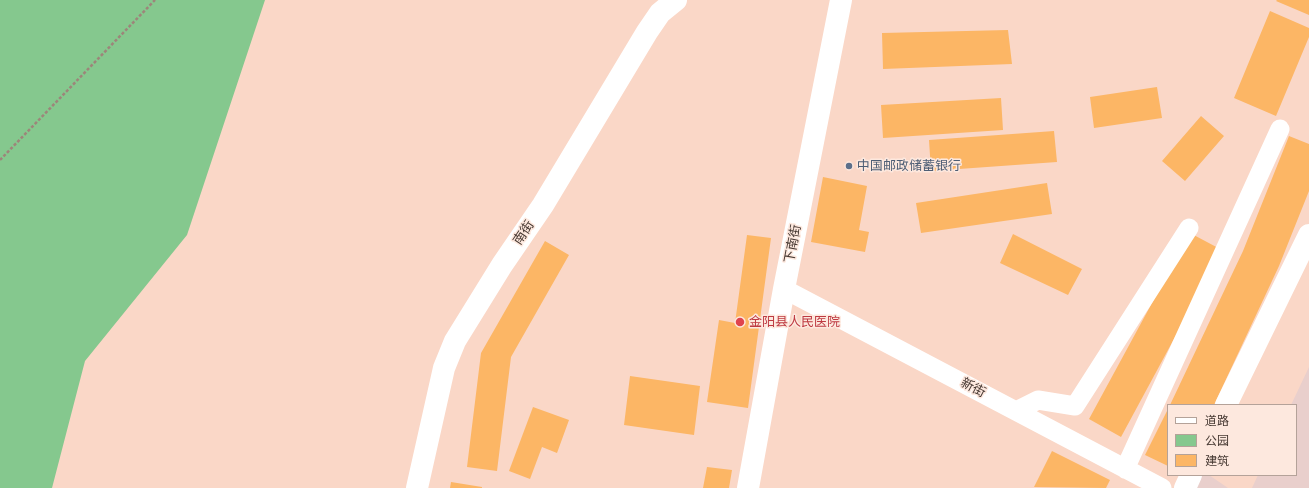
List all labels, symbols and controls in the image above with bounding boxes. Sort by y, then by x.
place label: 中国邮政储蓄银行 [857,158,961,174]
marker: 中国邮政储蓄银行 [844,161,854,171]
street label: 南街 [510,218,538,248]
street label: 下南街 [782,223,804,265]
place label: 金阳县人民医院 [749,314,840,330]
marker: 金阳县人民医院 [734,316,746,328]
street label: 新街 [958,375,988,401]
legend [1167,404,1297,476]
text: 道路 [1205,412,1229,429]
text: 公园 [1205,432,1229,449]
text: 建筑 [1205,452,1229,469]

